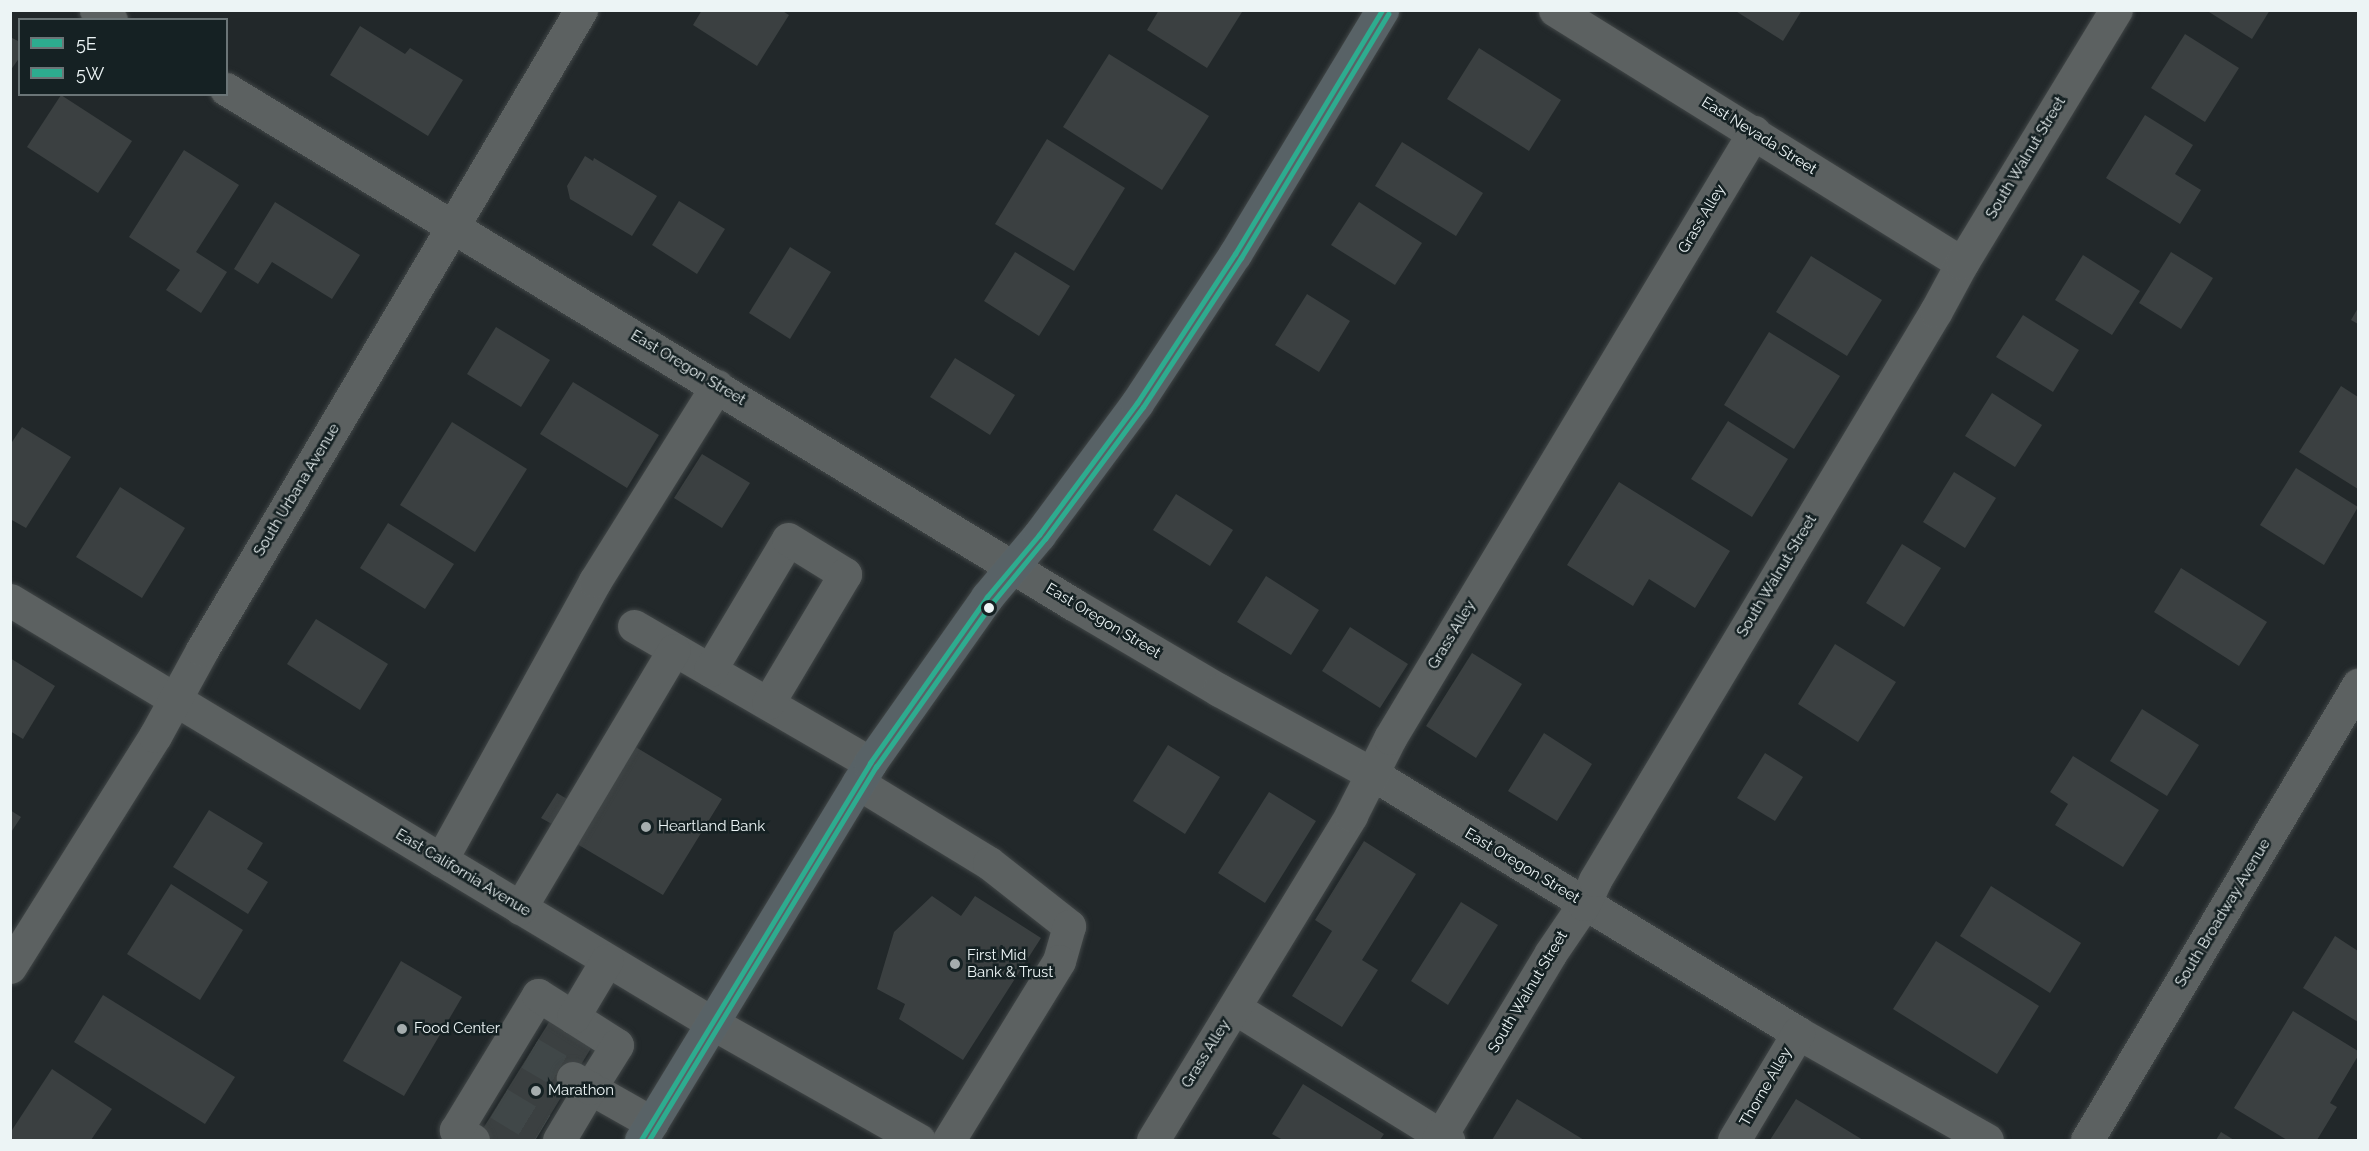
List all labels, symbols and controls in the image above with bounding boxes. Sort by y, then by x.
legend [18,18,228,96]
text: 5E [76,33,97,54]
text: 5W [76,63,104,84]
street label: East Nevada Street [1698,93,1820,179]
street label: South Walnut Street [1982,93,2070,223]
street label: Grass Alley [1674,181,1730,257]
street label: East Oregon Street [627,327,749,409]
street label: South Urbana Avenue [250,420,344,560]
street label: South Walnut Street [1733,511,1821,641]
street label: East Oregon Street [1042,580,1164,662]
street label: Grass Alley [1424,597,1480,673]
unlabelled marker [983,602,995,614]
place label: Heartland Bank [658,818,765,836]
marker: Heartland Bank [639,820,653,834]
street label: East California Avenue [392,825,534,921]
street label: East Oregon Street [1461,825,1583,907]
street label: South Broadway Avenue [2171,835,2275,991]
street label: South Walnut Street [1484,927,1572,1057]
place label: First Mid Bank & Trust [967,946,1054,981]
marker: First Mid Bank & Trust [948,957,962,971]
street label: Grass Alley [1178,1016,1234,1092]
place label: Food Center [414,1020,500,1038]
marker: Food Center [395,1022,409,1036]
street label: Thorne Alley [1736,1044,1796,1130]
place label: Marathon [548,1082,614,1100]
marker: Marathon [529,1084,543,1098]

